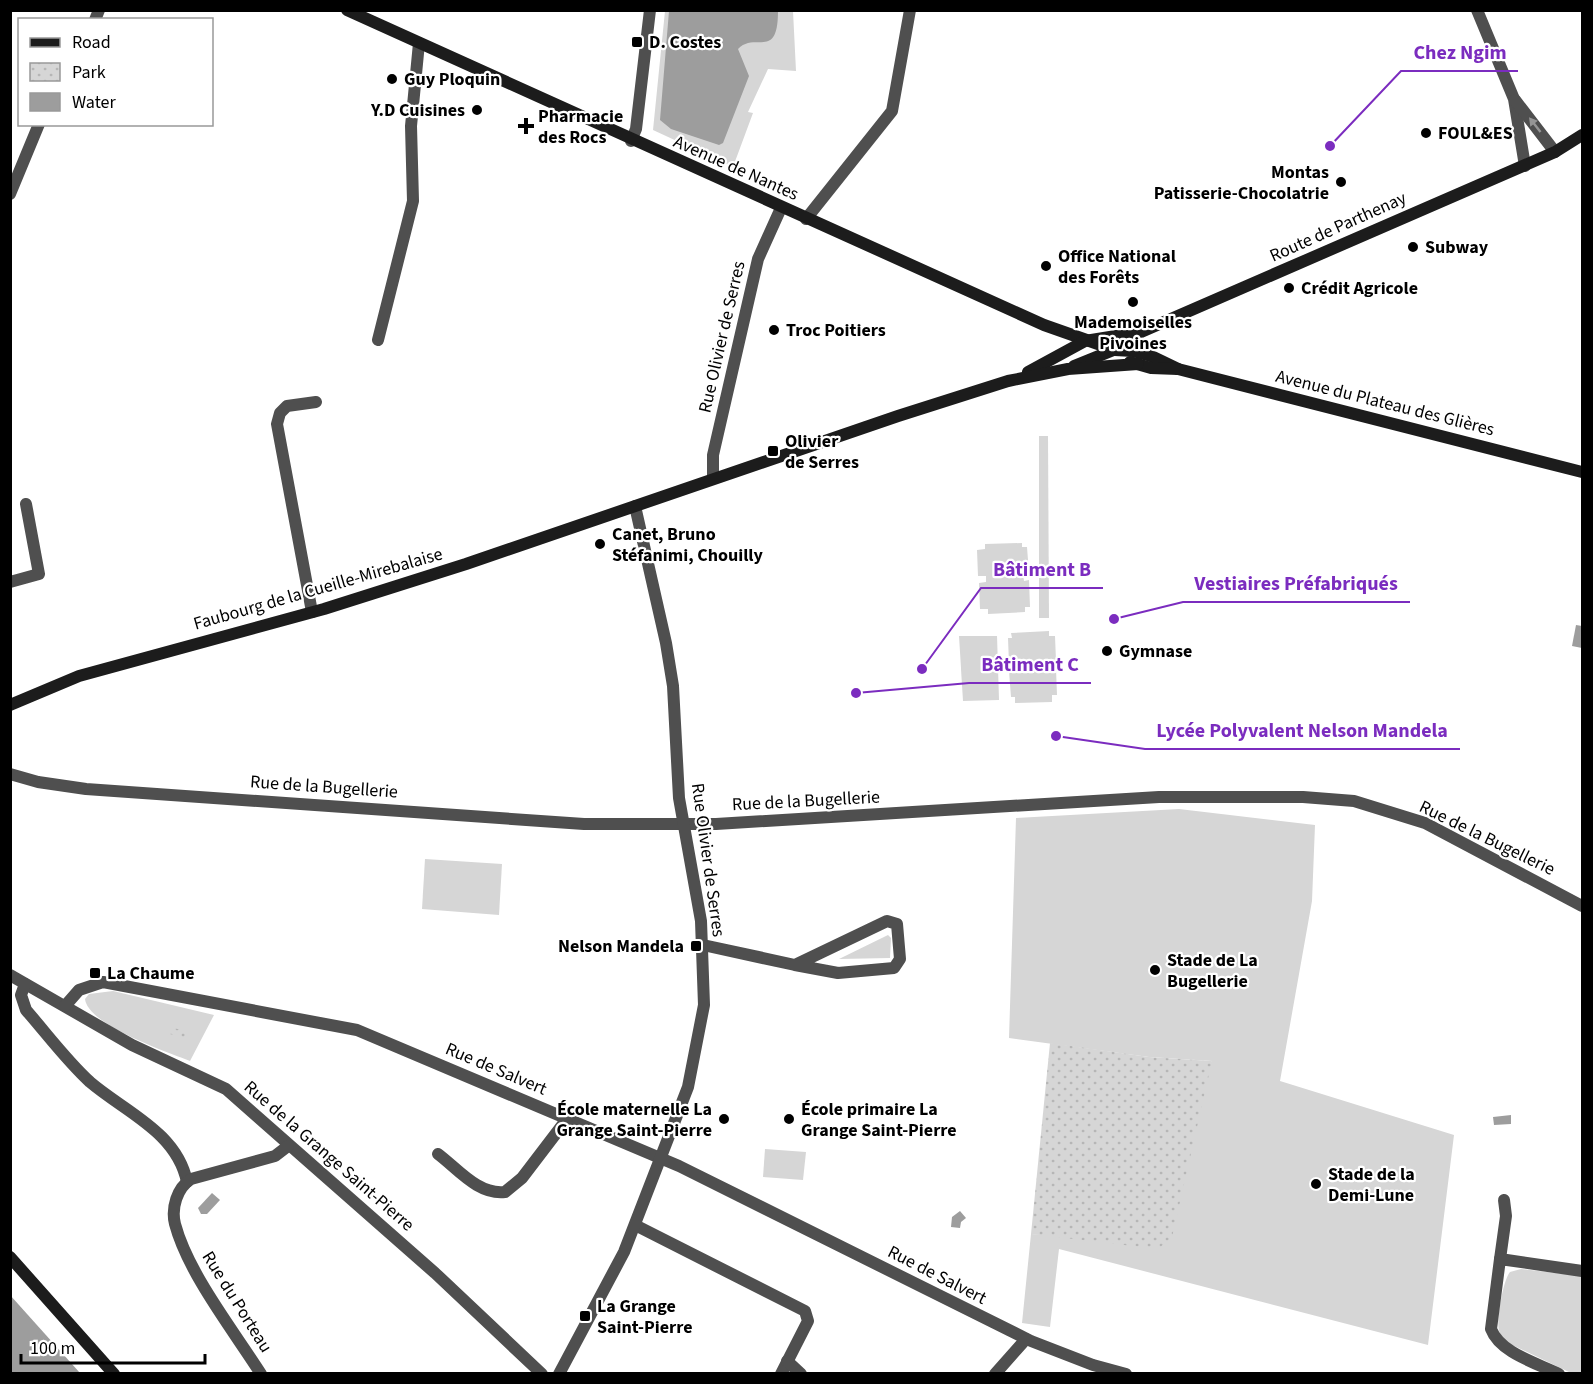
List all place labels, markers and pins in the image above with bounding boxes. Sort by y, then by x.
place label: D. Costes [649,30,721,55]
callout: Chez Ngim [1401,33,1518,71]
marker: D. Costes [630,35,644,49]
place label: Guy Ploquin [404,67,500,92]
marker: Guy Ploquin [385,72,399,86]
place label: Y.D Cuisines [370,98,465,123]
marker: Y.D Cuisines [470,103,484,117]
place label: Pharmacie des Rocs [538,104,623,150]
marker: Pharmacie des Rocs [519,119,533,133]
place label: FOUL&ES [1438,121,1513,146]
marker: FOUL&ES [1419,126,1433,140]
place label: Montas Patisserie-Chocolatrie [1154,160,1329,206]
marker: Montas Patisserie-Chocolatrie [1334,175,1348,189]
place label: Subway [1425,235,1489,260]
marker: Subway [1406,240,1420,254]
place label: Office National des Forêts [1058,244,1176,290]
marker: Office National des Forêts [1039,259,1053,273]
place label: Crédit Agricole [1301,276,1418,301]
marker: Crédit Agricole [1282,281,1296,295]
marker: Mademoiselles Pivoines [1126,295,1140,309]
place label: Mademoiselles Pivoines [1074,310,1192,356]
place label: Troc Poitiers [786,318,886,343]
marker: Troc Poitiers [767,323,781,337]
place label: Olivier de Serres [785,429,859,475]
marker: Olivier de Serres [766,444,780,458]
place label: Canet, Bruno Stéfanimi, Chouilly [612,522,763,568]
marker: Canet, Bruno Stéfanimi, Chouilly [593,537,607,551]
callout: Bâtiment B [981,550,1103,588]
callout: Vestiaires Préfabriqués [1183,564,1410,602]
place label: Gymnase [1119,639,1192,664]
marker: Gymnase [1100,644,1114,658]
callout: Bâtiment C [969,645,1091,683]
callout: Lycée Polyvalent Nelson Mandela [1145,711,1460,749]
place label: Nelson Mandela [558,934,684,959]
marker: Nelson Mandela [689,939,703,953]
place label: Stade de La Bugellerie [1167,948,1258,994]
place label: La Chaume [107,961,195,986]
marker: Stade de La Bugellerie [1148,963,1162,977]
marker: La Chaume [88,966,102,980]
place label: École maternelle La Grange Saint-Pierre [556,1097,712,1143]
place label: École primaire La Grange Saint-Pierre [801,1097,957,1143]
marker: École maternelle La Grange Saint-Pierre [717,1112,731,1126]
marker: École primaire La Grange Saint-Pierre [782,1112,796,1126]
place label: Stade de la Demi-Lune [1328,1162,1415,1208]
marker: Stade de la Demi-Lune [1309,1177,1323,1191]
place label: La Grange Saint-Pierre [597,1294,692,1340]
marker: La Grange Saint-Pierre [578,1309,592,1323]

